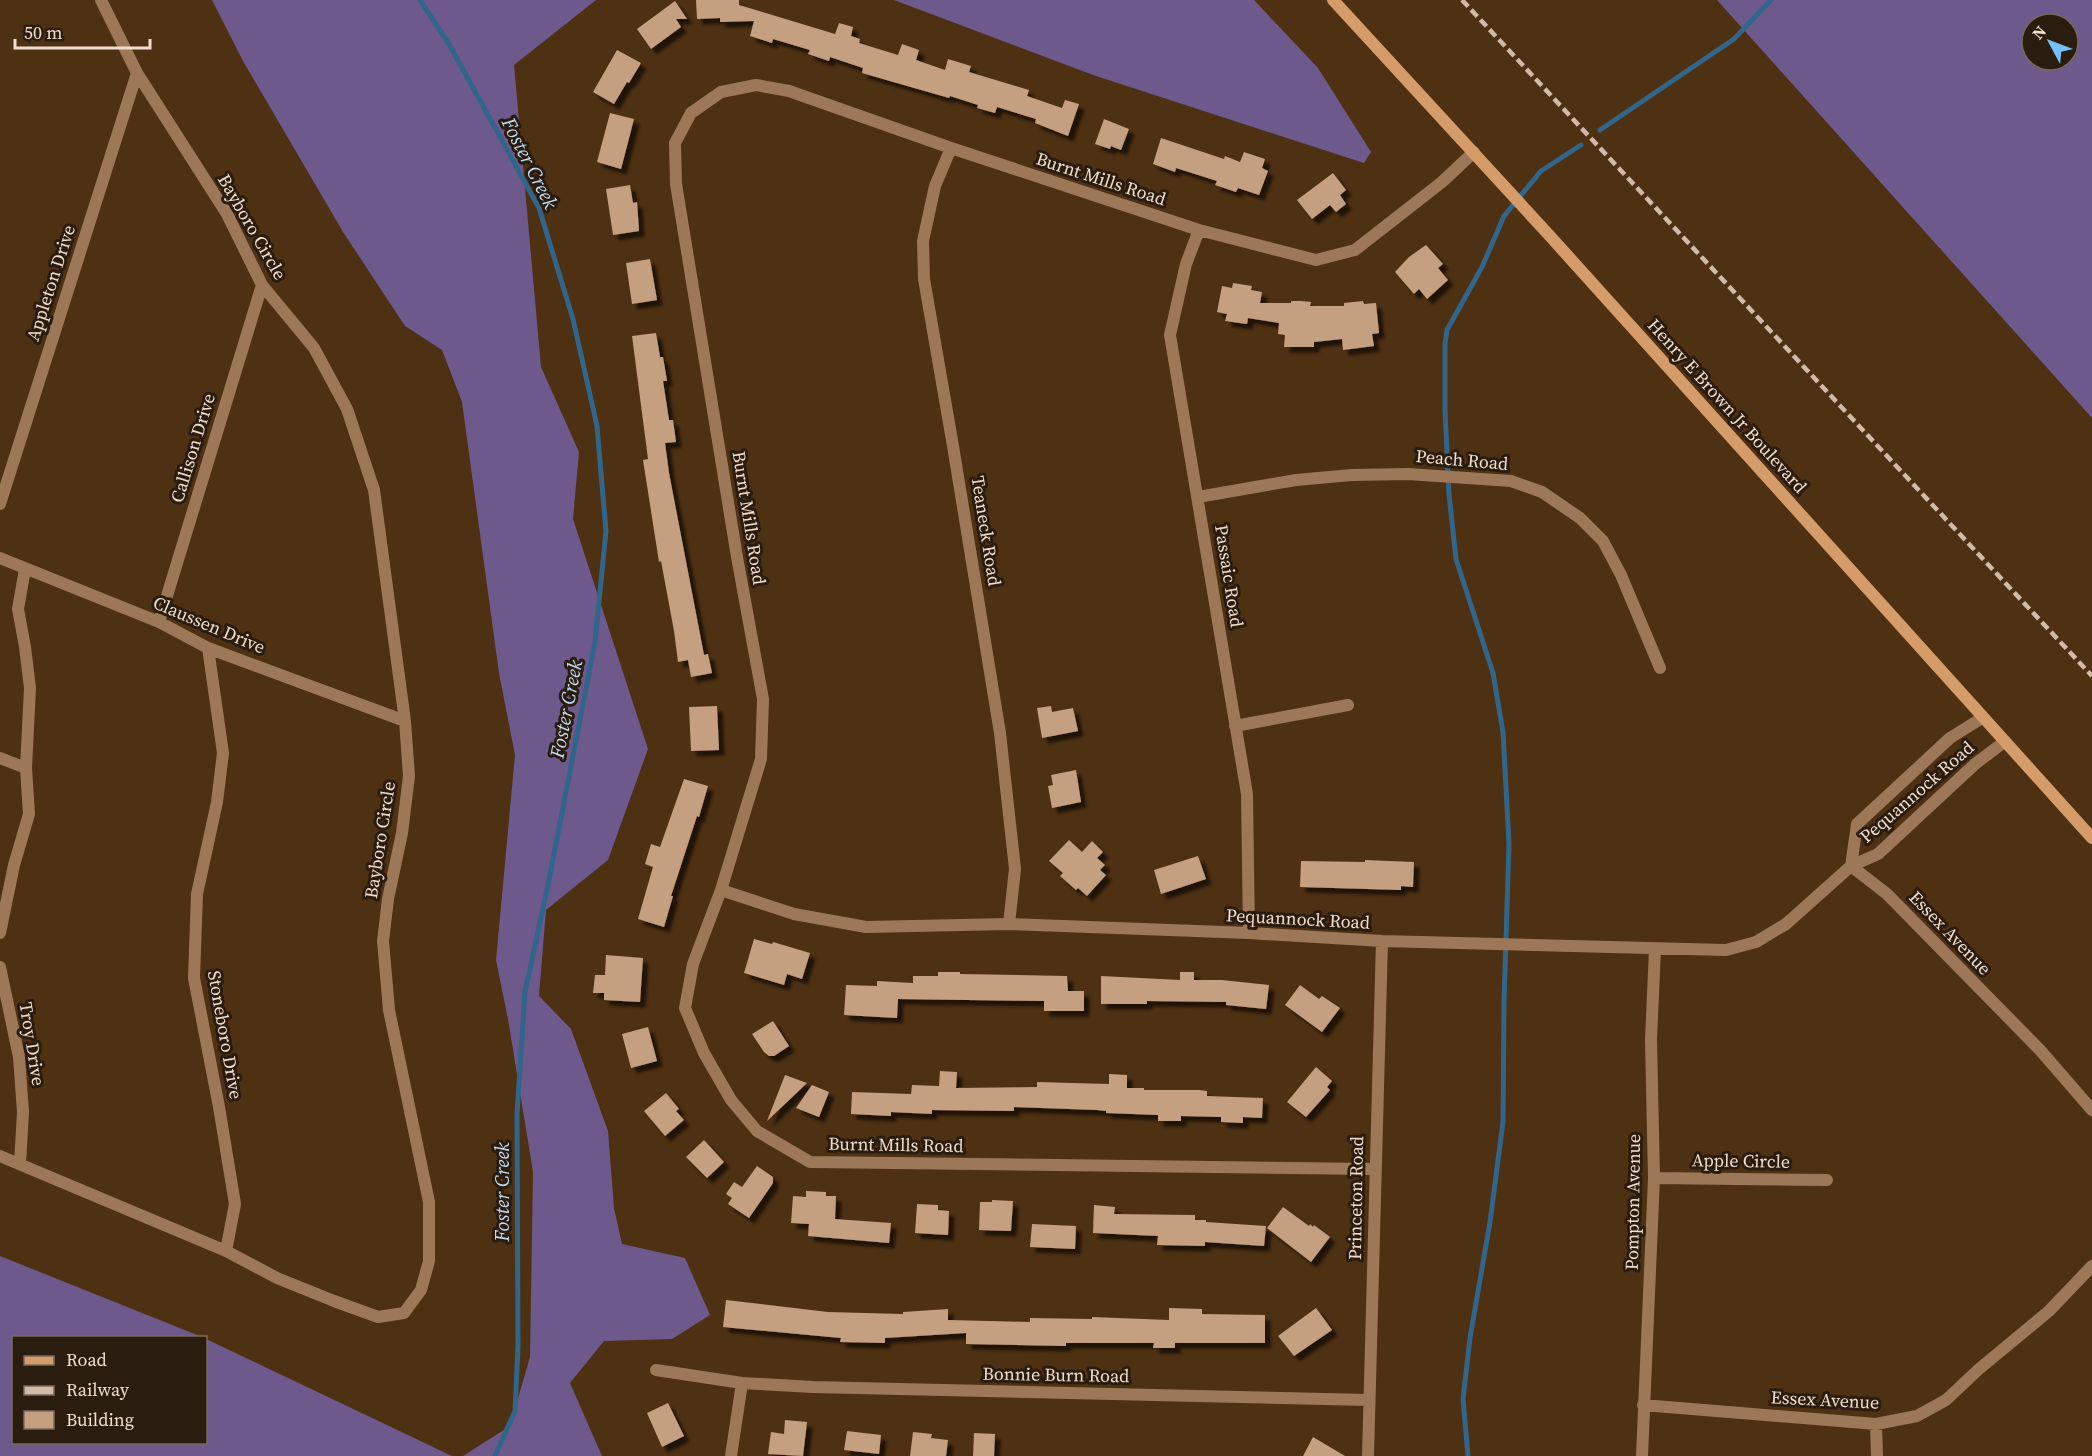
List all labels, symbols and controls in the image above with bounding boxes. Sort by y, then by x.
scale bar [15,12,150,50]
north arrow [2020,12,2080,72]
text: 50 m [24,20,62,45]
text: N [2027,20,2051,44]
water label: Foster Creek [494,111,565,214]
street label: Burnt Mills Road [1033,146,1169,211]
street label: Bayboro Circle [212,169,293,284]
street label: Appleton Drive [20,222,81,344]
street label: Henry E Brown Jr Boulevard [1642,313,1813,498]
street label: Callison Drive [164,390,221,505]
street label: Peach Road [1415,443,1509,476]
street label: Burnt Mills Road [727,449,772,587]
street label: Teaneck Road [965,474,1008,588]
street label: Passaic Road [1209,523,1250,629]
street label: Claussen Drive [149,590,269,659]
water label: Foster Creek [543,657,589,762]
street label: Pequannock Road [1854,735,1979,848]
street label: Bayboro Circle [358,780,401,900]
street label: Essex Avenue [1904,885,1997,980]
street label: Pequannock Road [1225,902,1371,935]
street label: Stoneboro Drive [202,969,249,1101]
street label: Troy Drive [14,1000,51,1087]
street label: Burnt Mills Road [828,1131,964,1158]
street label: Pompton Avenue [1619,1134,1646,1270]
street label: Princeton Road [1342,1136,1369,1260]
water label: Foster Creek [488,1142,516,1243]
street label: Apple Circle [1692,1147,1790,1174]
legend [12,1336,207,1444]
text: Road [66,1347,107,1372]
street label: Bonnie Burn Road [982,1361,1130,1388]
text: Railway [66,1377,130,1402]
street label: Essex Avenue [1770,1384,1880,1415]
text: Building [66,1407,134,1432]

